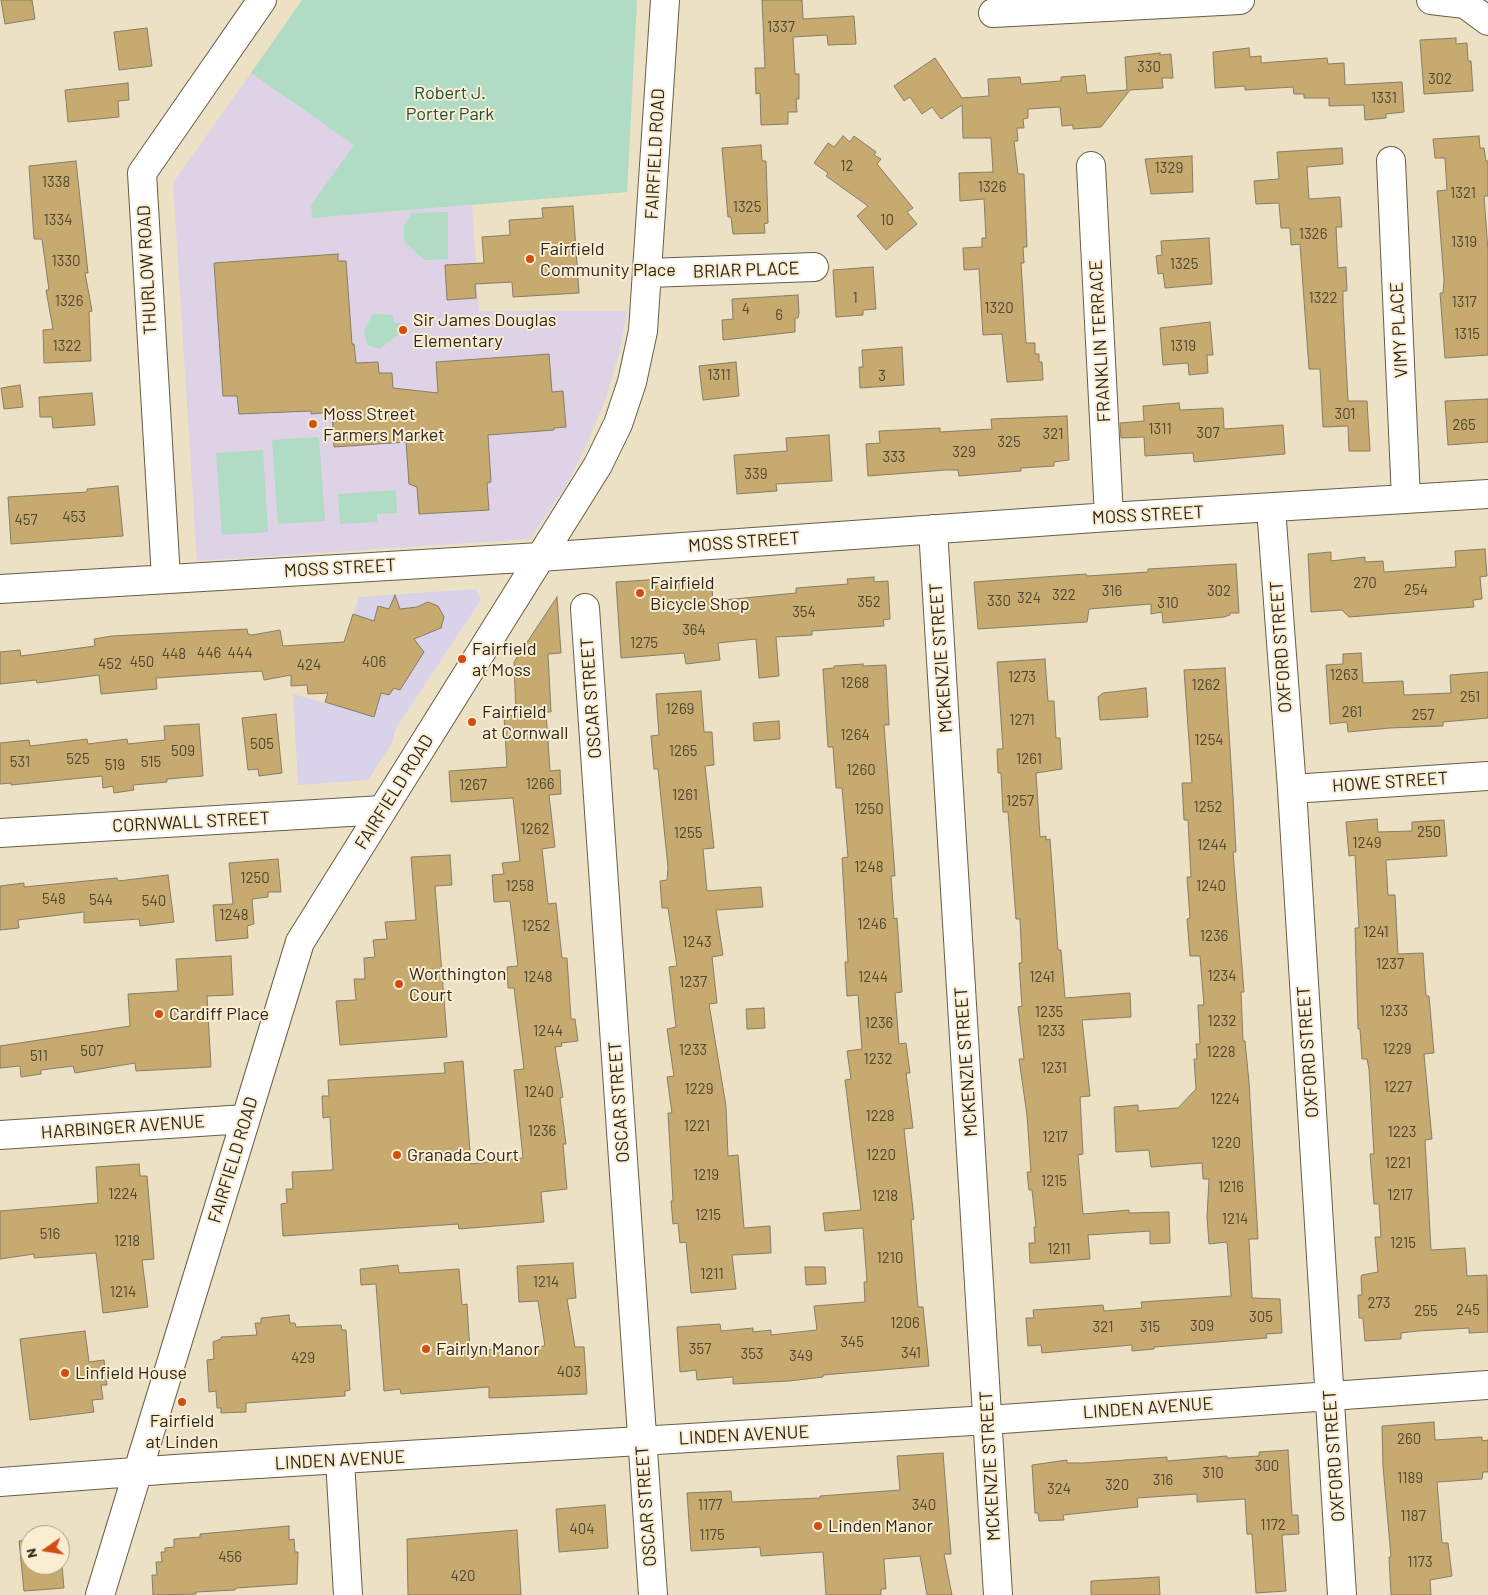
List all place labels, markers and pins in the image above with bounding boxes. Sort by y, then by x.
place label: Fairfield Community Place [540,238,676,280]
marker: Fairfield Community Place [524,253,536,265]
place label: Sir James Douglas Elementary [413,309,556,352]
marker: Sir James Douglas Elementary [397,324,409,336]
place label: Moss Street Farmers Market [323,403,445,446]
marker: Moss Street Farmers Market [307,418,319,430]
place label: Fairfield Bicycle Shop [650,572,750,614]
marker: Fairfield Bicycle Shop [634,587,646,599]
place label: Fairfield at Moss [472,638,537,681]
marker: Fairfield at Moss [456,653,468,665]
place label: Fairfield at Cornwall [482,701,568,744]
marker: Fairfield at Cornwall [466,716,478,728]
place label: Worthington Court [409,963,507,1006]
marker: Worthington Court [393,978,405,990]
place label: Cardiff Place [169,1003,269,1025]
marker: Cardiff Place [153,1008,165,1020]
place label: Granada Court [407,1144,519,1166]
marker: Granada Court [391,1149,403,1161]
place label: Fairlyn Manor [436,1338,540,1360]
marker: Fairlyn Manor [420,1343,432,1355]
place label: Linfield House [75,1362,187,1384]
marker: Linfield House [59,1367,71,1379]
marker: Fairfield at Linden [176,1396,188,1408]
place label: Fairfield at Linden [146,1410,218,1452]
place label: Linden Manor [828,1515,933,1537]
marker: Linden Manor [812,1520,824,1532]

